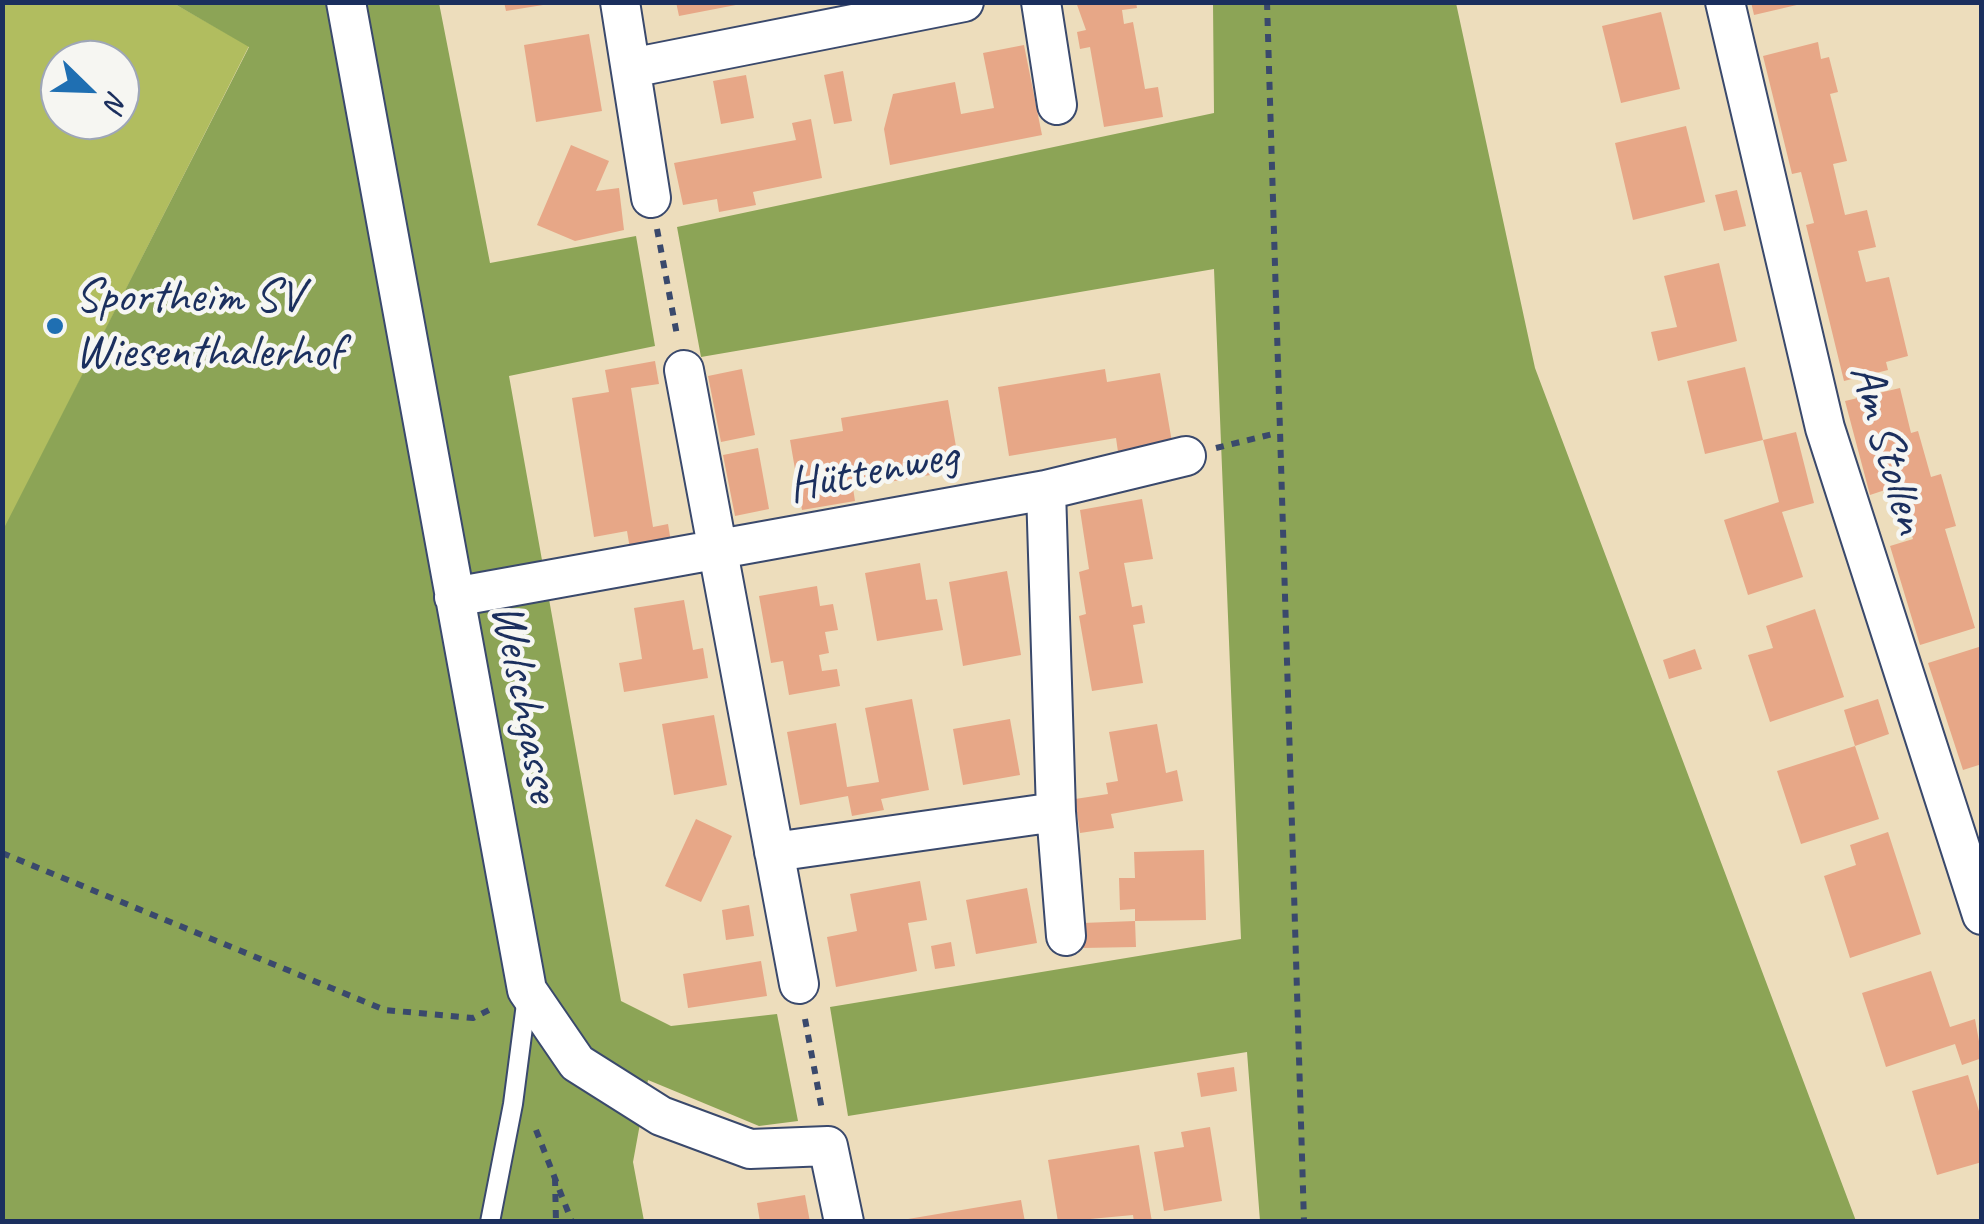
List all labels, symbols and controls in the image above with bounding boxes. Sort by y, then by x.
north arrow [40,40,140,140]
text: N [97,86,136,116]
place label: Sportheim SV Wiesenthalerhof [75,269,342,382]
marker: Sportheim SV Wiesenthalerhof [44,315,66,337]
street label: Am Stollen [1835,358,1939,540]
street label: Hüttenweg [783,427,963,517]
street label: Welschgasse [477,599,571,807]

